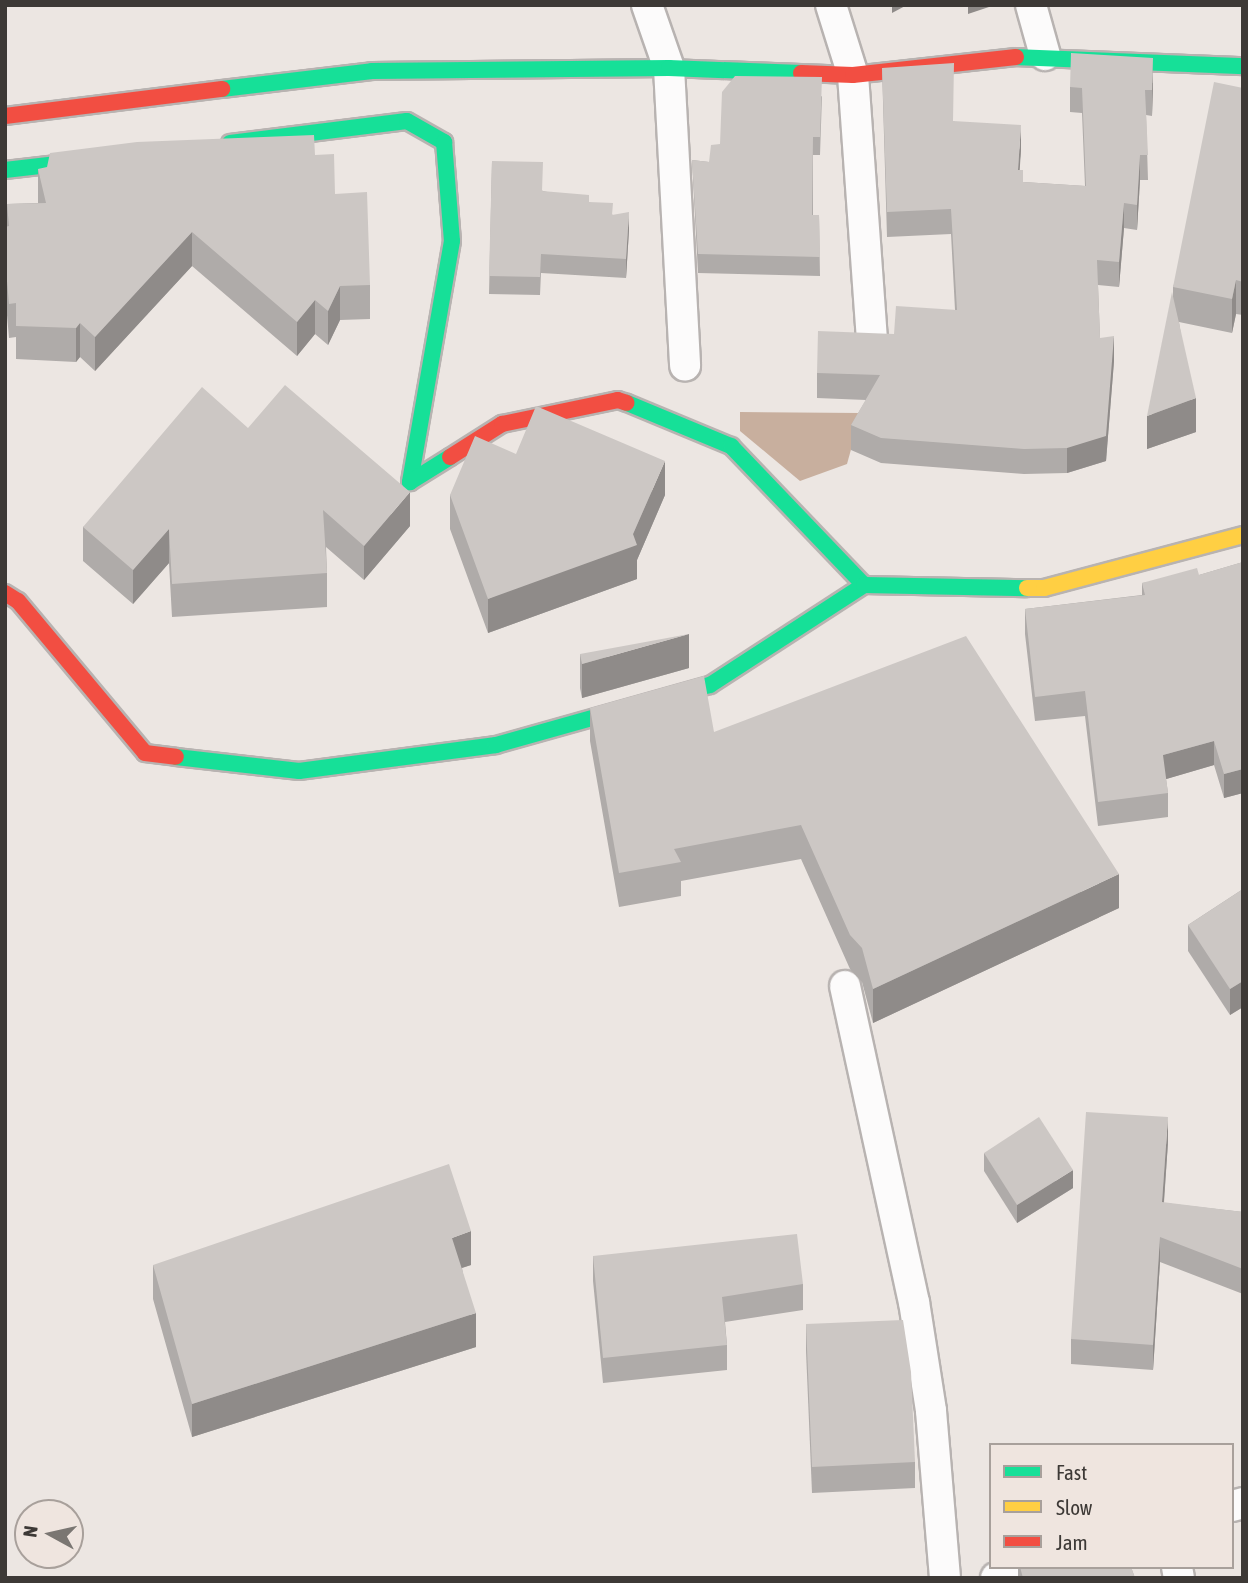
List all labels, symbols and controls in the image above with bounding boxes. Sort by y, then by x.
legend [989,1443,1234,1569]
text: Fast [1056,1460,1087,1484]
text: Slow [1056,1495,1092,1519]
north arrow [14,1499,84,1569]
text: N [19,1524,42,1538]
text: Jam [1056,1530,1088,1554]

